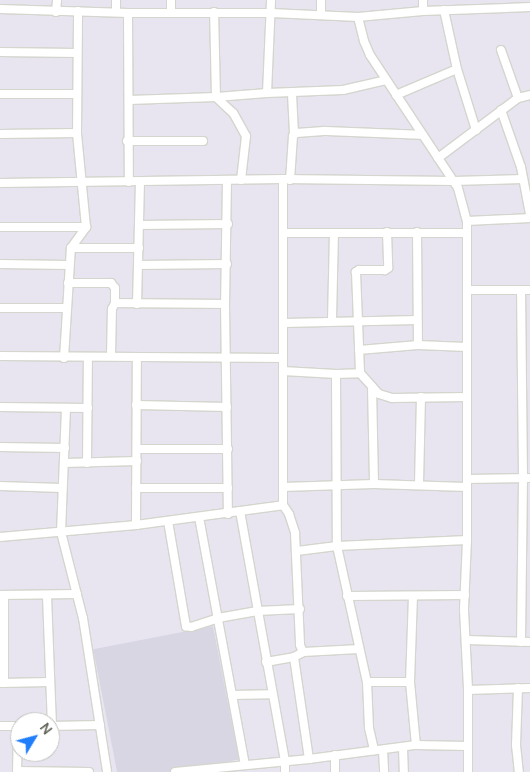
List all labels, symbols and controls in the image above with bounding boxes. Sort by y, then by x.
north arrow [10,712,60,762]
text: N [36,719,57,738]

